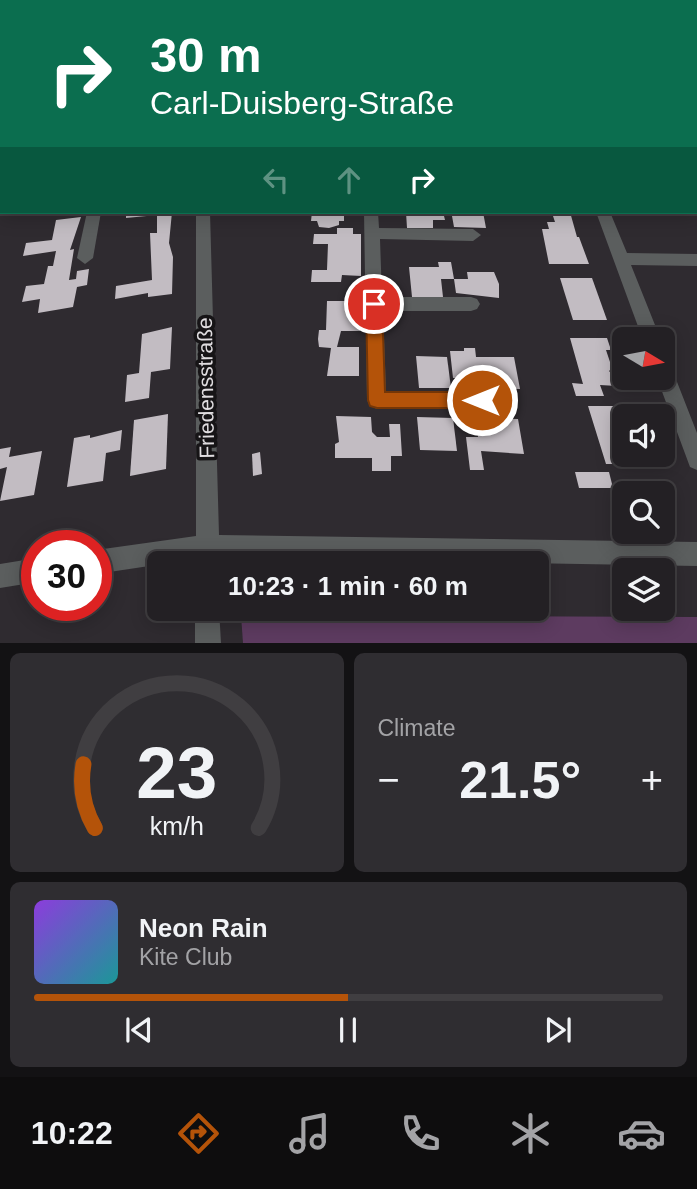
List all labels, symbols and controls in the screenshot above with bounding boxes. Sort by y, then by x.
icon: right [35,28,126,119]
text: 30 m [150,28,262,82]
text: Carl-Duisberg-Straße [150,85,454,121]
icon: left [257,161,295,199]
icon: ahead [330,161,368,199]
icon: right [403,161,441,199]
pin [344,274,404,334]
icon: arrive [355,285,393,323]
street label: Friedensstraße [193,317,218,459]
north arrow [612,327,676,390]
map controls [612,327,675,621]
position arrow [445,363,519,437]
button: sound [612,404,675,467]
button: search [612,481,675,544]
speed limit sign: 30 [21,530,112,621]
button: layers [612,558,675,621]
text: 10:23 · 1 min · 60 m [228,571,468,601]
text: Climate [378,715,455,741]
text: 23 [136,733,217,814]
text: 21.5° [459,751,581,809]
text: − [378,759,400,801]
text: + [641,759,663,801]
text: km/h [150,812,204,840]
text: Neon Rain [139,913,268,943]
text: Kite Club [139,944,232,970]
icon: previous [120,1011,158,1049]
icon: pause [329,1011,367,1049]
icon: next [539,1011,577,1049]
icon: directions [174,1109,223,1158]
icon: music [285,1109,334,1158]
icon: phone [396,1109,445,1158]
icon: climate [506,1109,555,1158]
icon: car [617,1109,666,1158]
text: 10:22 [31,1115,113,1151]

